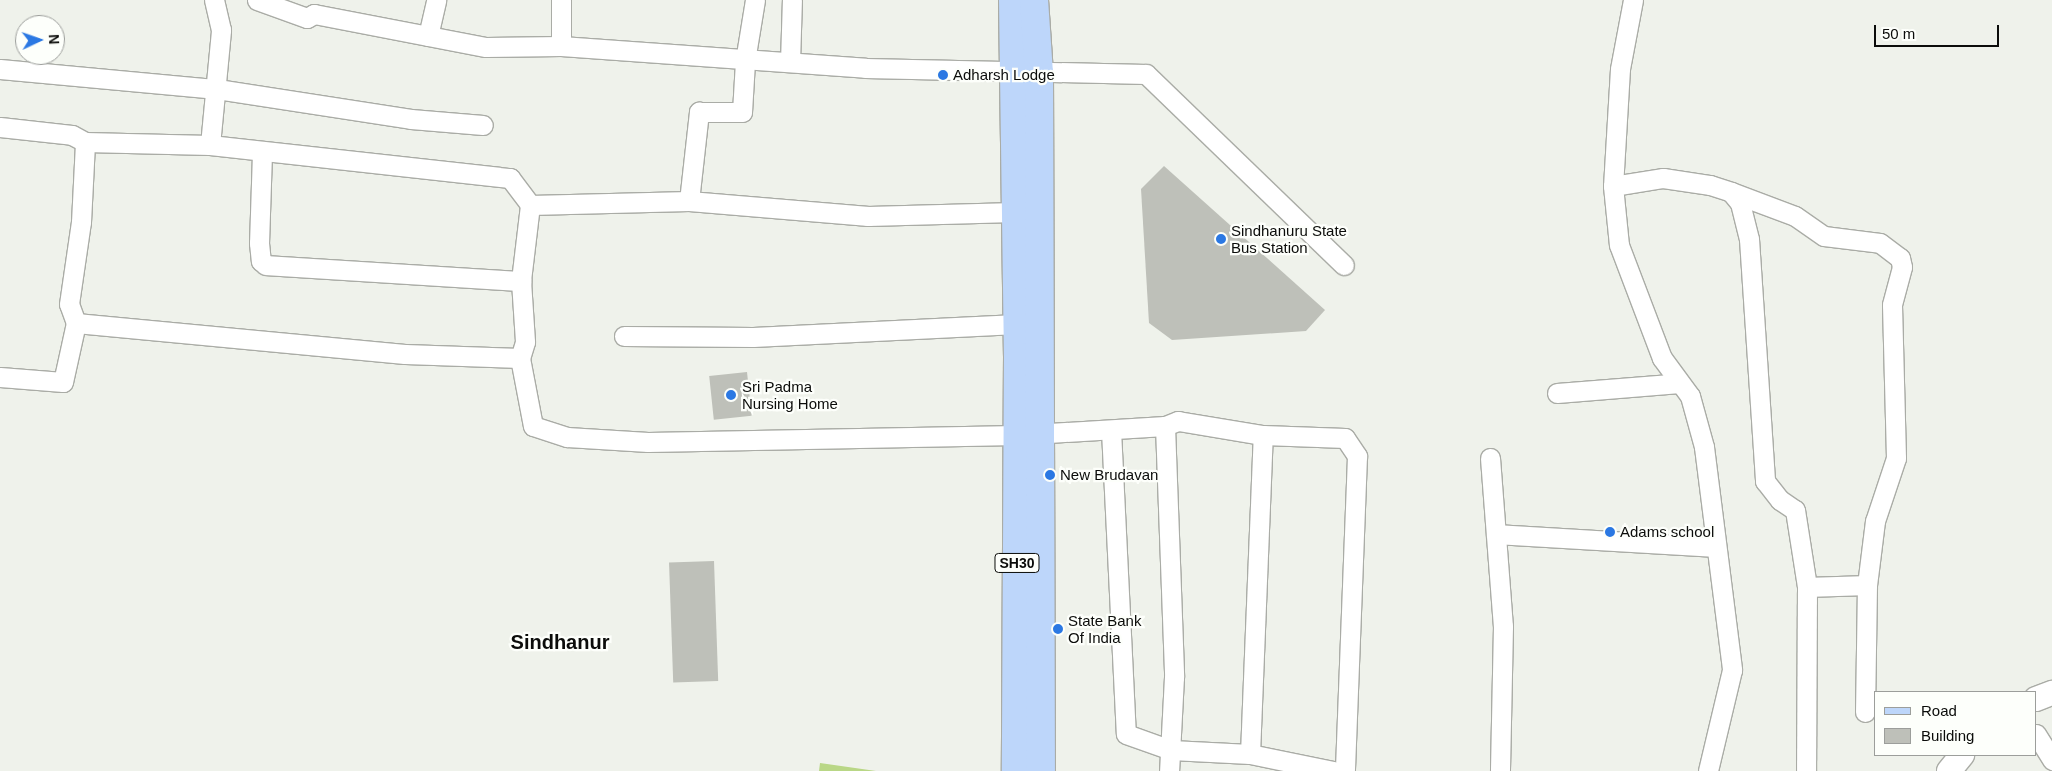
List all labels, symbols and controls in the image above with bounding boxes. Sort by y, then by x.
north arrow [15,15,65,65]
scale bar [1877,15,2002,47]
text: 50 m [1882,25,1915,42]
text: N [46,34,62,45]
place label: Adharsh Lodge [953,66,1055,84]
marker: Adharsh Lodge [937,69,949,81]
place label: Sindhanuru State Bus Station [1231,221,1347,256]
marker: Sindhanuru State Bus Station [1215,233,1227,245]
place label: Sri Padma Nursing Home [742,377,838,412]
marker: Sri Padma Nursing Home [724,388,738,402]
place label: New Brudavan [1060,466,1158,484]
marker: New Brudavan [1044,469,1056,481]
place label: Adams school [1620,523,1714,541]
marker: Adams school [1604,526,1616,538]
road number: SH30 [993,552,1041,574]
place label: State Bank Of India [1068,611,1141,646]
marker: State Bank Of India [1052,623,1064,635]
district label: Sindhanur [511,630,609,654]
legend [1874,691,2037,756]
text: Road [1921,702,1957,719]
text: Building [1921,727,1974,744]

